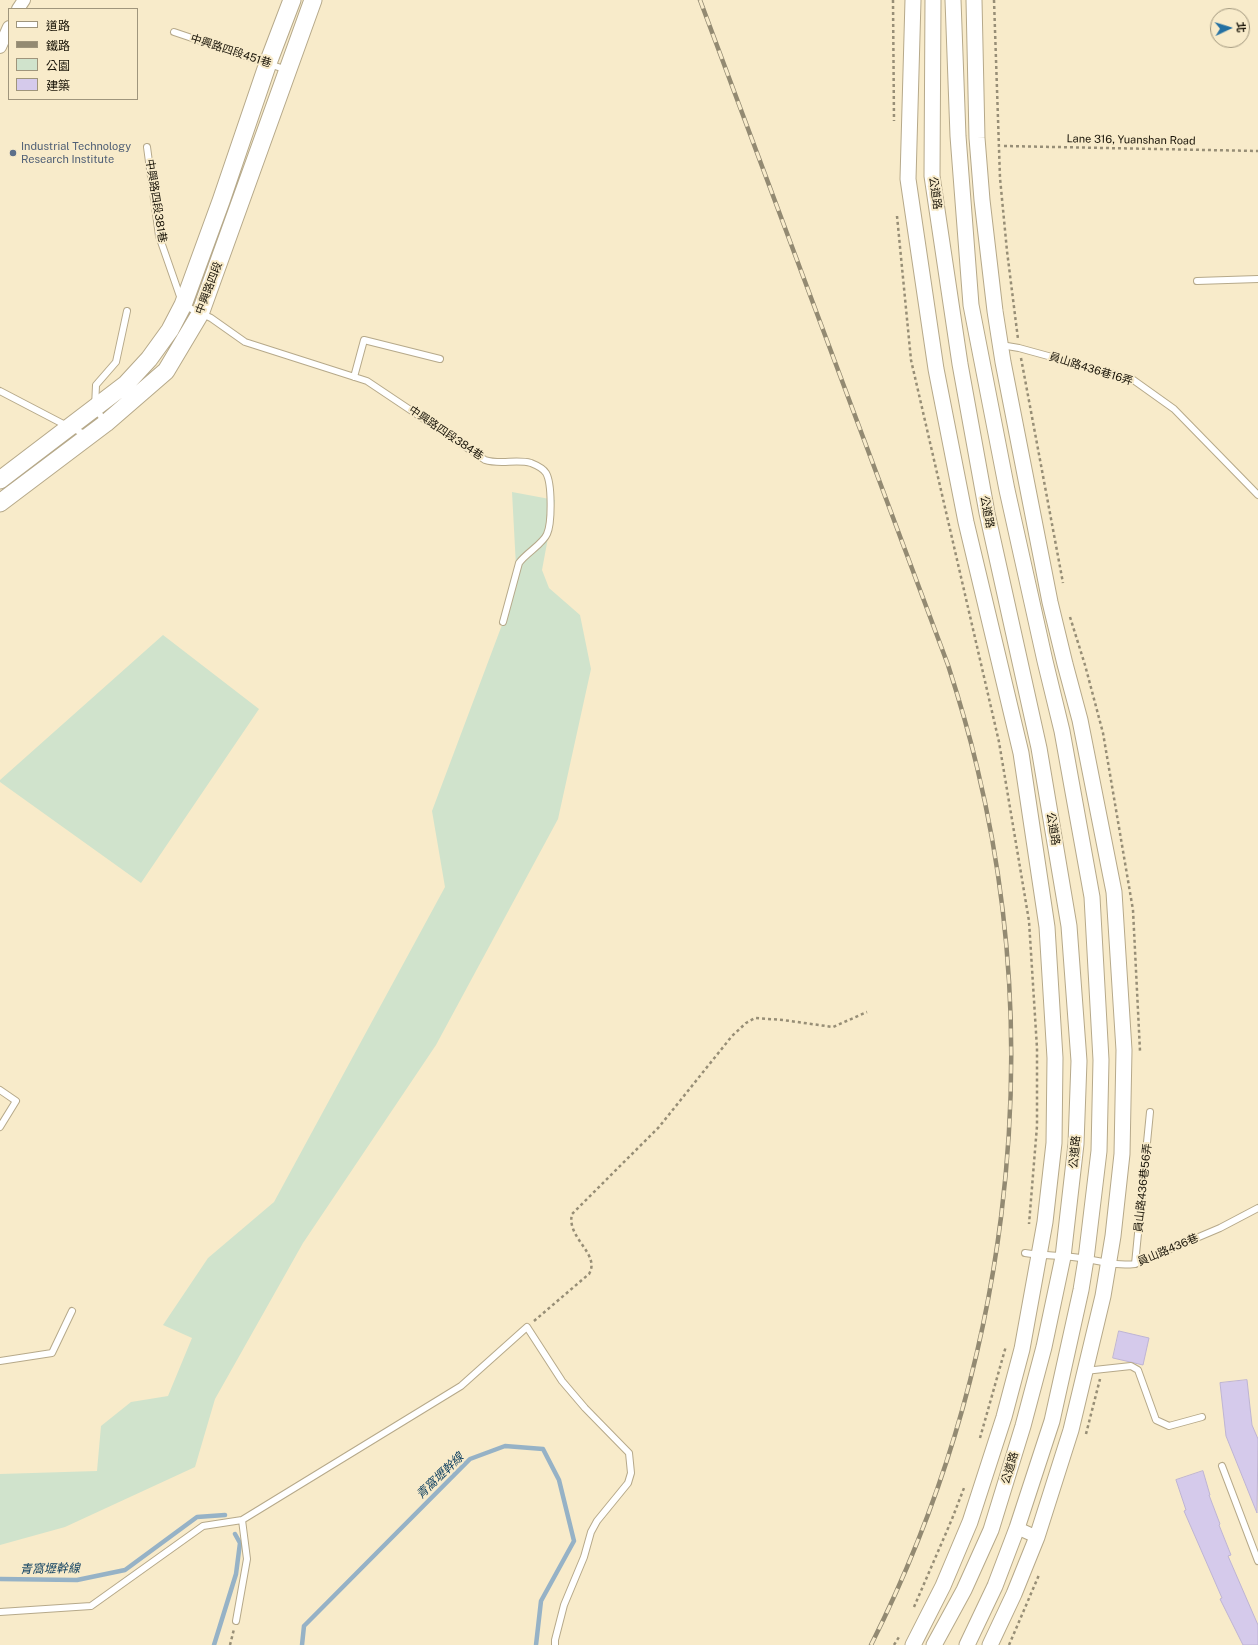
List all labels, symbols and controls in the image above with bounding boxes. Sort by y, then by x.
legend [8,8,138,100]
north arrow [1210,8,1250,48]
text: 道路 [46,19,70,33]
text: 北 [1235,21,1247,33]
street label: 中興路四段451巷 [189,32,273,70]
text: 鐵路 [46,39,70,53]
text: 公園 [46,59,70,73]
text: 建築 [46,79,70,93]
street label: Lane 316, Yuanshan Road [1066,132,1196,148]
place label: Industrial Technology Research Institute [21,140,131,166]
marker: Industrial Technology Research Institute [8,148,18,158]
street label: 中興路四段381巷 [143,158,169,244]
street label: 公道路 [926,176,944,210]
street label: 中興路四段 [193,260,225,316]
street label: 員山路436巷16弄 [1047,350,1135,388]
street label: 中興路四段384巷 [406,403,486,463]
street label: 公道路 [977,495,997,529]
street label: 公道路 [1044,812,1062,846]
street label: 公道路 [1067,1135,1083,1169]
street label: 員山路436巷56弄 [1132,1143,1154,1233]
street label: 員山路436巷 [1136,1231,1200,1269]
water label: 青窩壢幹線 [413,1450,467,1502]
street label: 公道路 [999,1450,1021,1486]
water label: 青窩壢幹線 [20,1561,80,1577]

